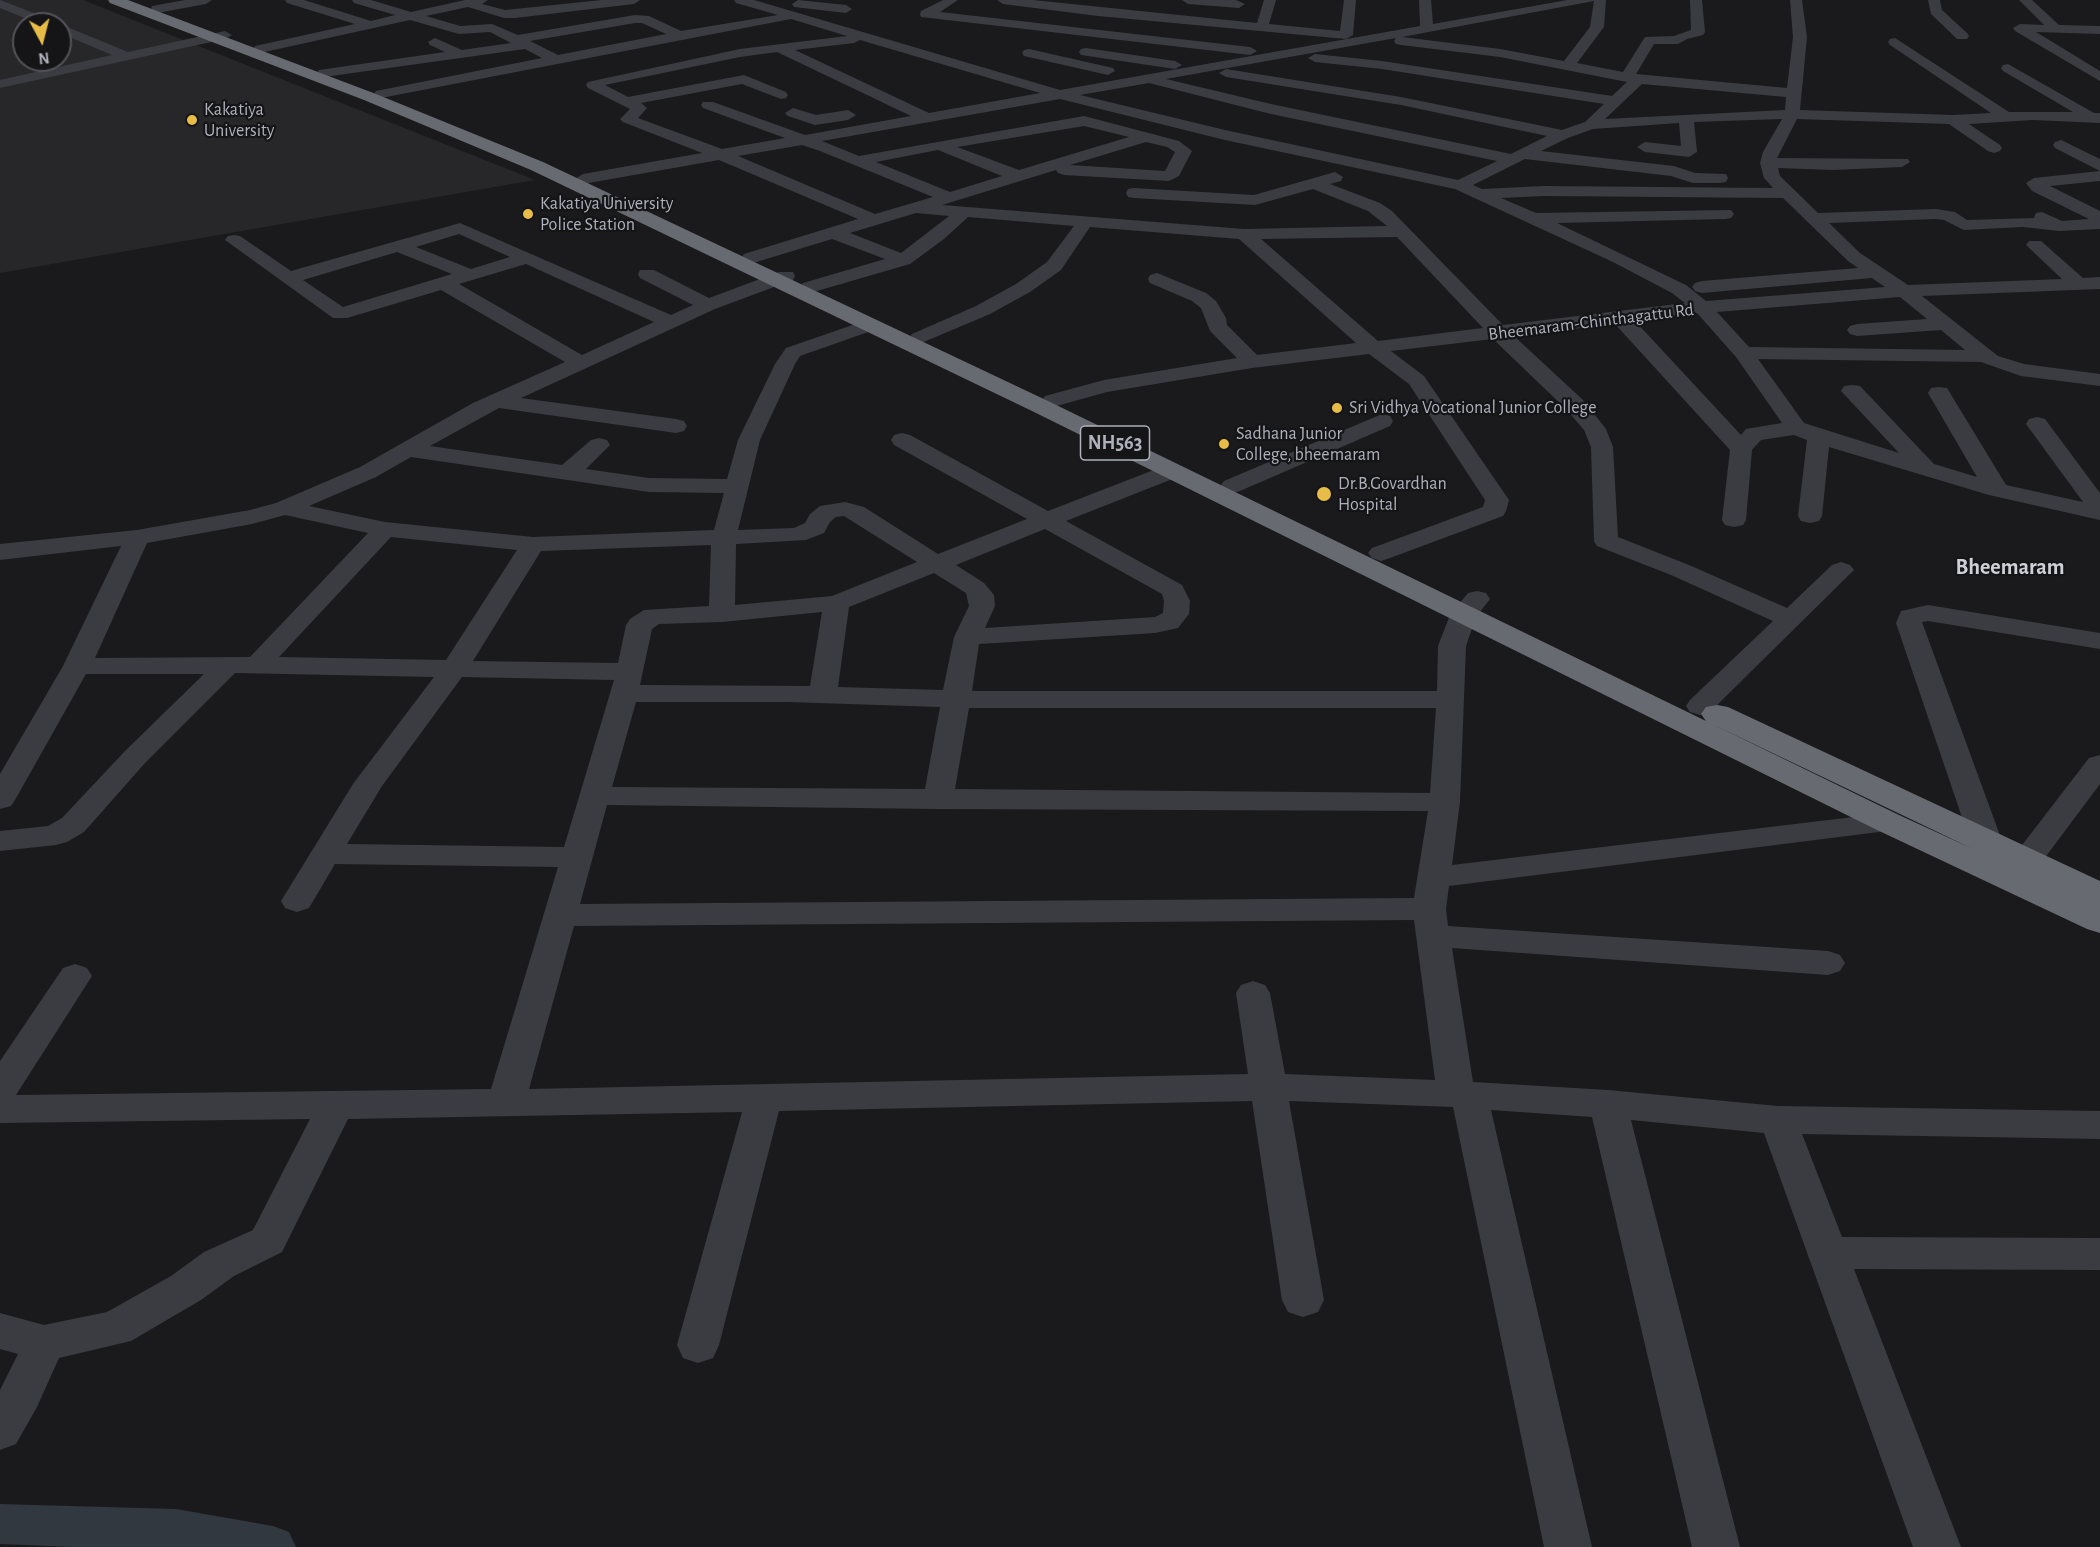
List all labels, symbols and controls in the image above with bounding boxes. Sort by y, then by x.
north arrow [12,12,72,72]
text: N [37,49,50,66]
place label: Kakatiya University [204,99,274,142]
marker: Kakatiya University [185,113,199,127]
place label: Kakatiya University Police Station [540,193,673,236]
marker: Kakatiya University Police Station [521,207,535,221]
street label: Bheemaram-Chinthagattu Rd [1487,299,1695,345]
place label: Sri Vidhya Vocational Junior College [1349,397,1596,419]
marker: Sri Vidhya Vocational Junior College [1330,401,1344,415]
place label: Sadhana Junior College, bheemaram [1236,423,1380,466]
road number: NH563 [1080,426,1150,460]
marker: Sadhana Junior College, bheemaram [1217,437,1231,451]
place label: Dr.B.Govardhan Hospital [1338,473,1447,516]
marker: Dr.B.Govardhan Hospital [1315,485,1333,503]
district label: Bheemaram [1955,554,2065,580]

